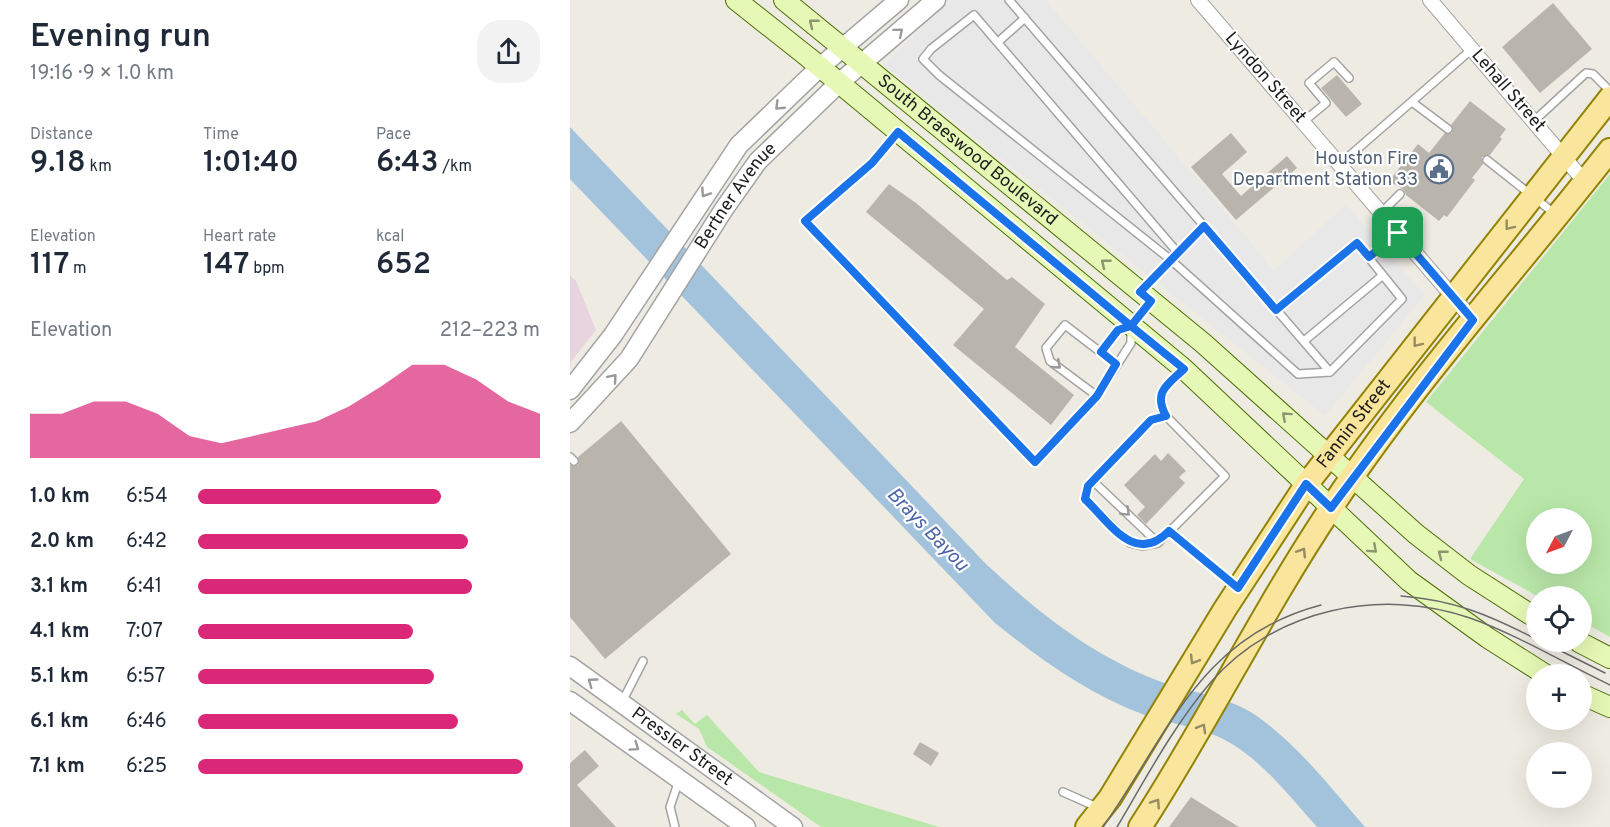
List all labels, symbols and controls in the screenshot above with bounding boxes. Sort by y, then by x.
text: Evening run [30,17,211,59]
button: share [477,20,540,83]
one-way arrow [809,20,820,31]
one-way arrow [892,28,903,39]
street label: Lyndon Street [1219,28,1311,128]
street label: Lehall Street [1466,45,1550,137]
text: 19:16 · 9 × 1.0 km [30,61,174,87]
street label: South Braeswood Boulevard [872,69,1062,231]
one-way arrow [776,98,787,109]
text: Distance [30,125,93,145]
text: Time [203,125,239,145]
text: Pace [376,125,411,145]
street label: Bertner Avenue [690,138,782,254]
text: 9.18 [30,145,86,182]
text: 1:01:40 [203,145,299,182]
text: 6:43 [376,145,438,182]
place label: Houston Fire Department Station 33 [1233,148,1418,192]
public building icon: Houston Fire Department Station 33 [1423,153,1455,185]
text: km [86,157,112,177]
text: /km [438,157,472,177]
one-way arrow [701,186,712,197]
pin [1372,207,1423,258]
icon: arrive [1381,216,1414,249]
one-way arrow [1505,220,1516,231]
text: Elevation [30,227,96,247]
text: Heart rate [203,227,276,247]
text: kcal [376,227,404,247]
text: 117 [30,247,69,284]
text: 147 [203,247,249,284]
text: 652 [376,247,431,284]
text: m [69,259,87,279]
text: bpm [249,259,285,279]
one-way arrow [1101,259,1112,270]
text: Elevation [30,318,112,344]
text: 212–223 m [440,318,540,344]
one-way arrow [1413,336,1424,347]
one-way arrow [1050,358,1060,369]
one-way arrow [606,374,617,385]
street label: Fannin Street [1312,375,1396,473]
one-way arrow [1282,412,1293,423]
water label: Brays Bayou [880,482,974,578]
text: 1.0 km [30,484,90,510]
text: 6:54 [126,484,168,510]
one-way arrow [1119,505,1129,516]
north arrow [1526,508,1592,574]
map controls [1526,508,1592,808]
text: 2.0 km [30,529,94,555]
text: 6:42 [126,529,167,555]
one-way arrow [1366,542,1377,553]
one-way arrow [1295,548,1306,559]
one-way arrow [1438,551,1449,562]
text: 3.1 km [30,574,88,600]
text: 6:41 [126,574,162,600]
button: locate [1526,586,1592,652]
text: 4.1 km [30,619,89,645]
text: 7:07 [126,619,163,645]
one-way arrow [1191,653,1202,664]
text: 5.1 km [30,664,89,690]
text: 6:57 [126,664,165,690]
button: + [1526,664,1592,730]
one-way arrow [588,678,599,689]
street label: Pressler Street [627,702,737,791]
text: 6.1 km [30,709,89,735]
text: 6:46 [126,709,167,735]
one-way arrow [1194,724,1206,734]
one-way arrow [628,740,639,751]
button: − [1526,742,1592,808]
text: 7.1 km [30,754,85,780]
text: 6:25 [126,754,167,780]
one-way arrow [1149,799,1160,810]

